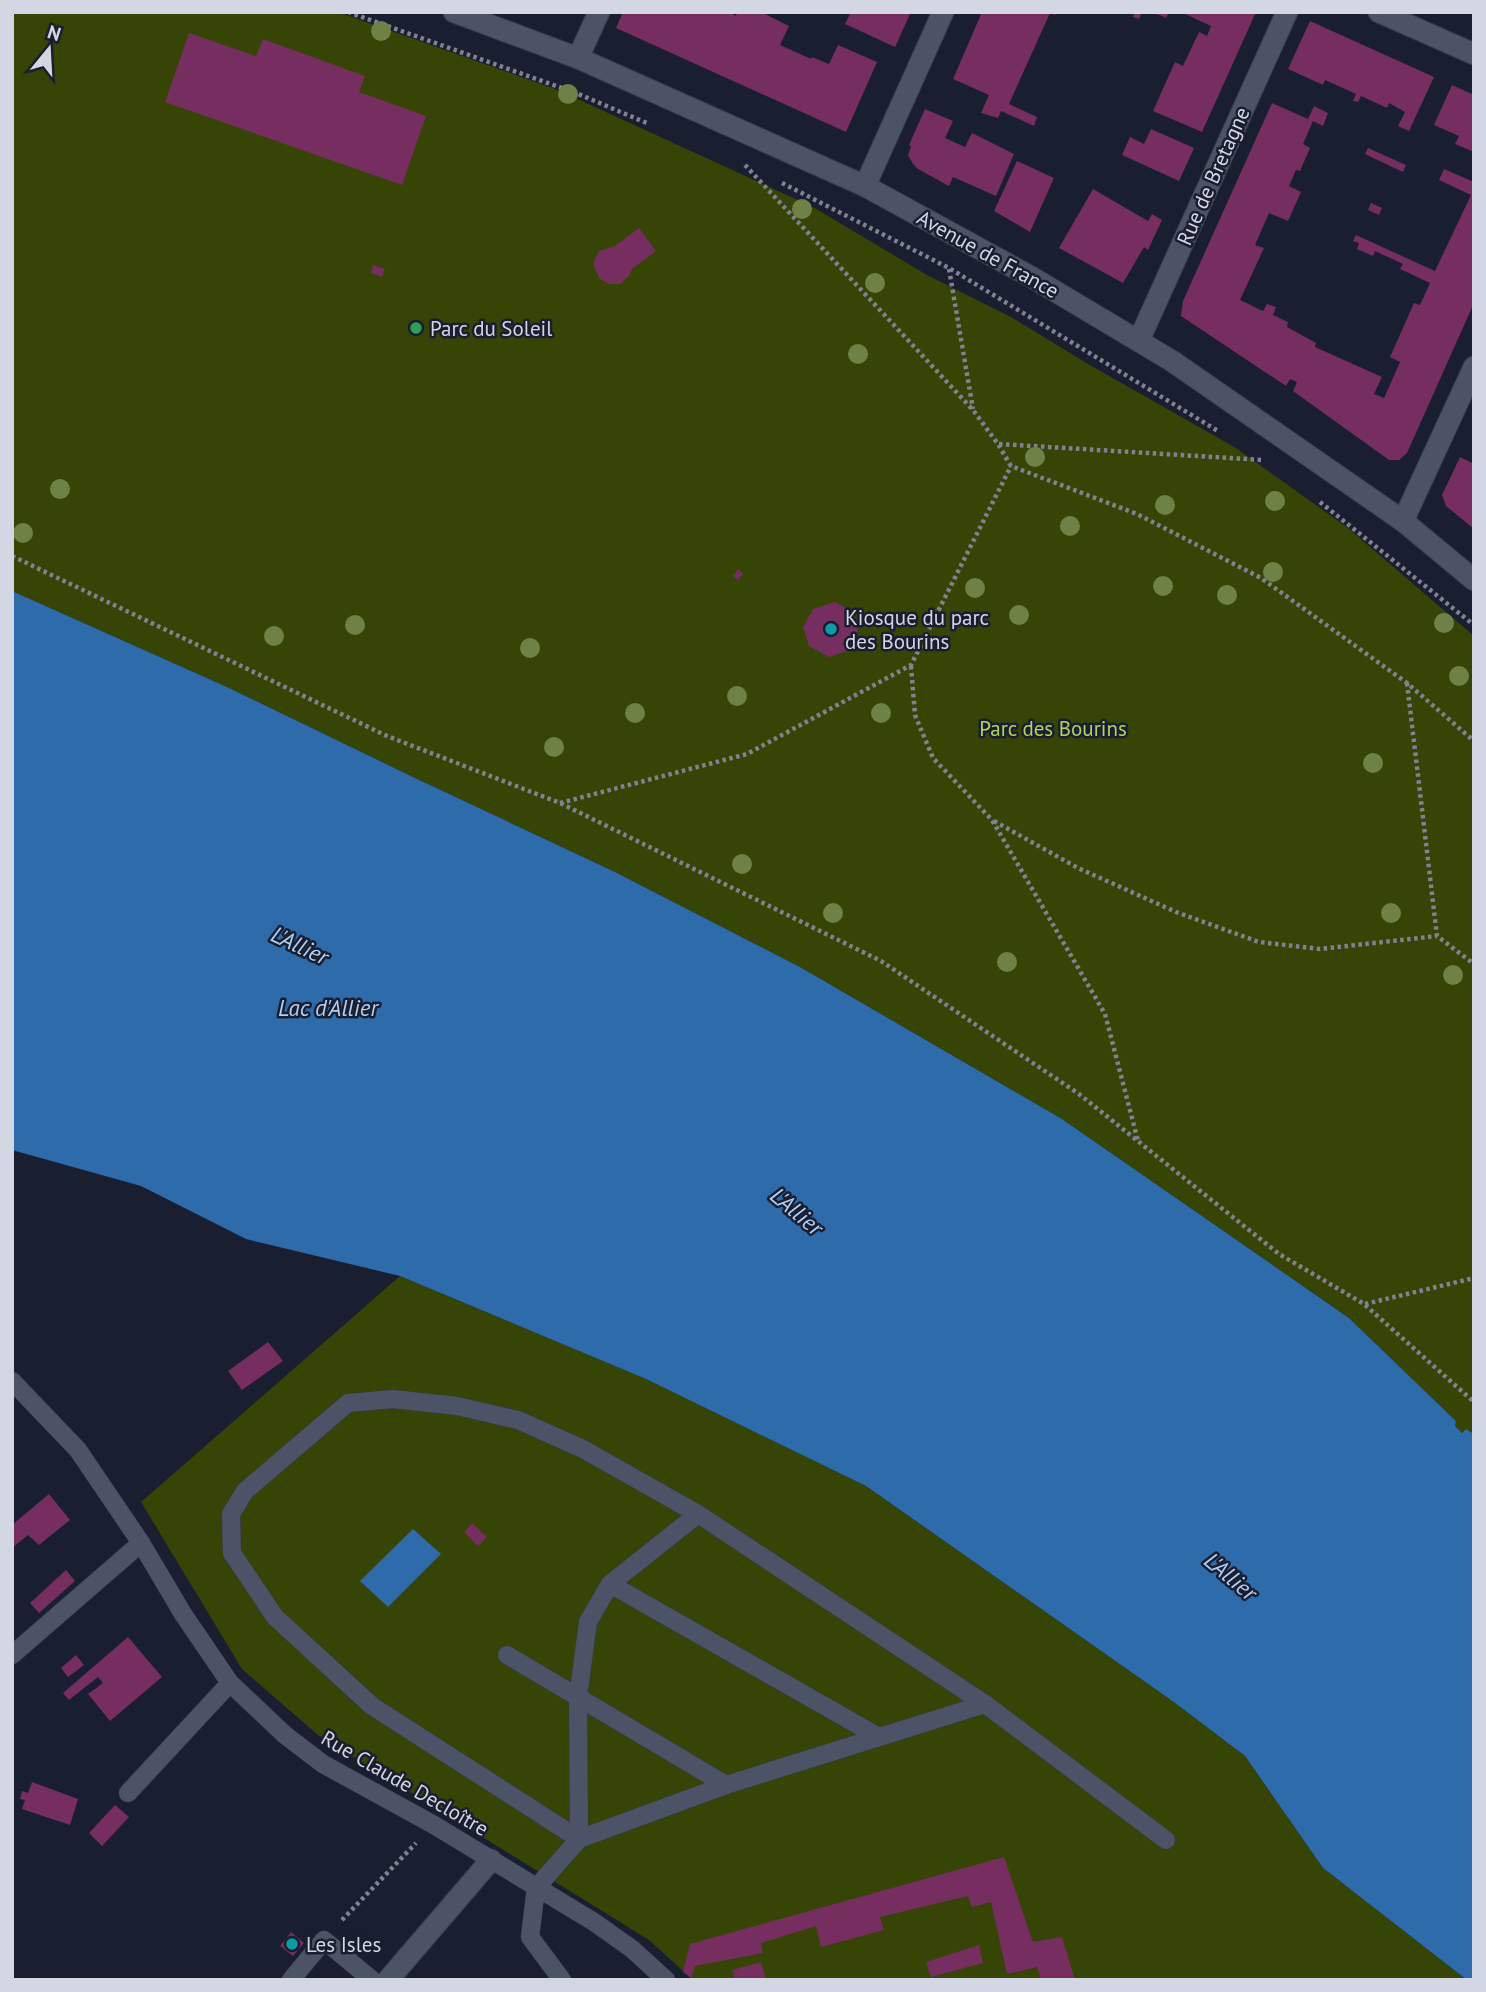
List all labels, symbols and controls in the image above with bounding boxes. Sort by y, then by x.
north arrow [14,14,84,84]
text: N [45,19,64,46]
street label: Rue de Bretagne [1170,103,1256,249]
street label: Avenue de France [912,204,1064,304]
place label: Parc du Soleil [430,315,552,342]
marker: Parc du Soleil [408,320,424,336]
place label: Kiosque du parc des Bourins [845,604,989,655]
marker: Kiosque du parc des Bourins [823,621,839,637]
park label: Parc des Bourins [979,715,1127,742]
water label: L'Allier [267,919,335,971]
water label: Lac d'Allier [278,993,379,1022]
water label: L'Allier [765,1181,830,1242]
water label: L'Allier [1199,1546,1264,1607]
street label: Rue Claude Decloître [316,1724,494,1842]
place label: Les Isles [306,1931,381,1958]
marker: Les Isles [284,1936,300,1952]

